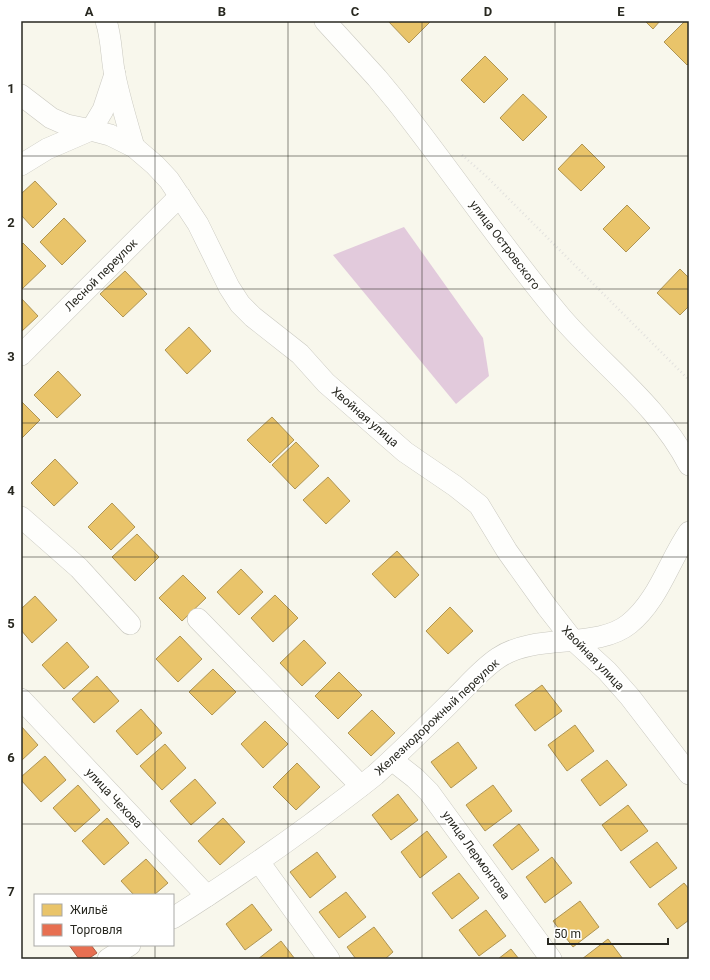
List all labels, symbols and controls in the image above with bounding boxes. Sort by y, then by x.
text: A [85,4,94,19]
text: B [218,4,226,19]
text: C [351,4,360,19]
text: D [484,4,492,19]
text: E [617,4,625,19]
text: 1 [7,81,15,96]
street label: улица Островского [467,198,543,292]
text: 2 [7,215,15,230]
street label: Лесной переулок [62,235,141,314]
text: 3 [7,349,15,364]
street label: Хвойная улица [329,384,401,450]
text: 4 [7,483,15,498]
text: 5 [7,616,15,631]
street label: Хвойная улица [559,623,627,693]
street label: Железнодорожный переулок [372,655,502,778]
text: 6 [7,750,15,765]
street label: улица Чехова [83,765,145,831]
street label: улица Лермонтова [439,808,513,902]
text: 7 [7,884,15,899]
legend [34,894,174,946]
text: Жильё [70,903,108,917]
scale bar [548,920,668,946]
text: Торговля [70,923,122,937]
text: 50 m [554,927,581,941]

